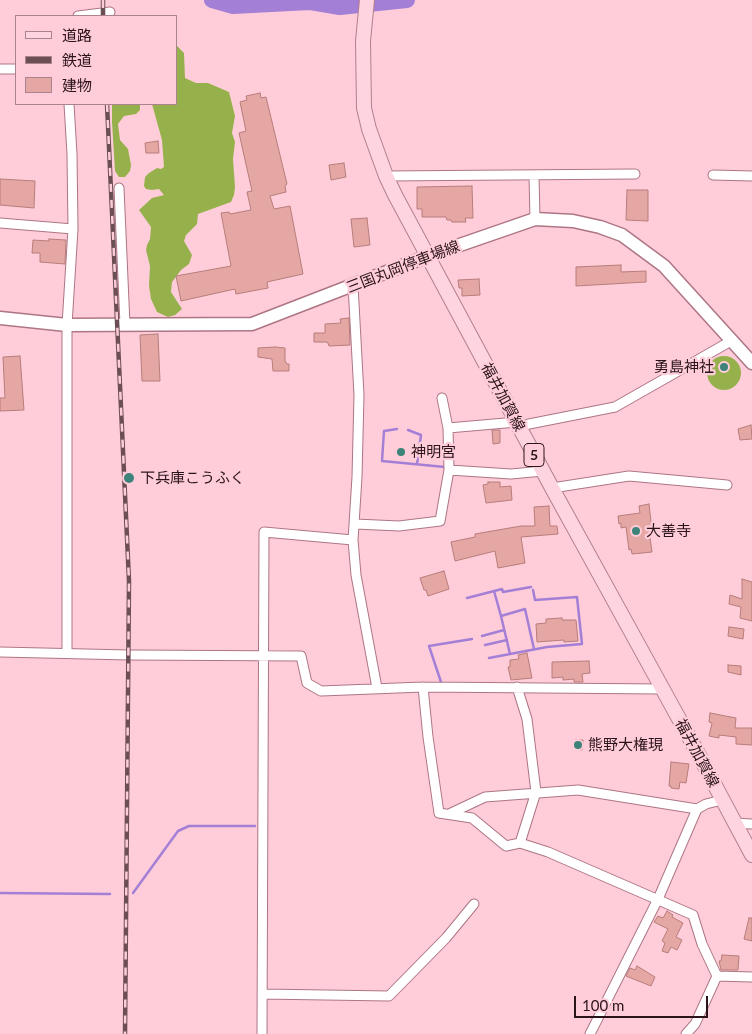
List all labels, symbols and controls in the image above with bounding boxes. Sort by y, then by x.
legend [15,15,178,105]
text: 道路 [62,26,92,44]
text: 鉄道 [62,51,92,69]
text: 建物 [62,76,92,94]
street label: 三国丸岡停車場線 [344,237,462,297]
place label: 勇島神社 [654,358,714,376]
street label: 福井加賀線 [477,360,529,434]
marker: 勇島神社 [718,361,730,373]
place label: 神明宮 [411,443,456,461]
road number: 5 [524,444,544,466]
marker: 神明宮 [395,446,407,458]
place label: 下兵庫こうふく [140,469,245,487]
marker: 下兵庫こうふく [122,471,136,485]
place label: 大善寺 [646,522,691,540]
marker: 大善寺 [630,525,642,537]
street label: 福井加賀線 [671,716,723,790]
place label: 熊野大権現 [588,736,663,754]
marker: 熊野大権現 [572,739,584,751]
scale bar [577,986,711,1018]
text: 100 m [582,996,624,1014]

